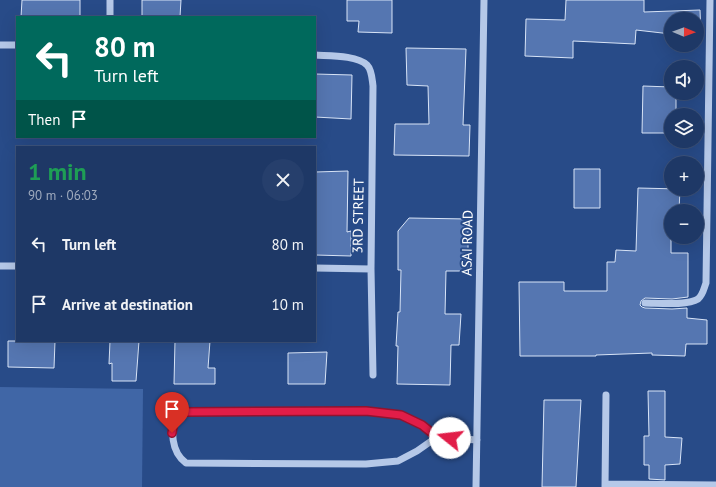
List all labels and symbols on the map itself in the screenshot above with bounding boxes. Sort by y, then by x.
north arrow [664,12,704,52]
street label: 3RD STREET [348,178,368,254]
street label: ASAI ROAD [457,210,477,276]
pin [155,392,189,433]
position arrow [429,417,471,459]

